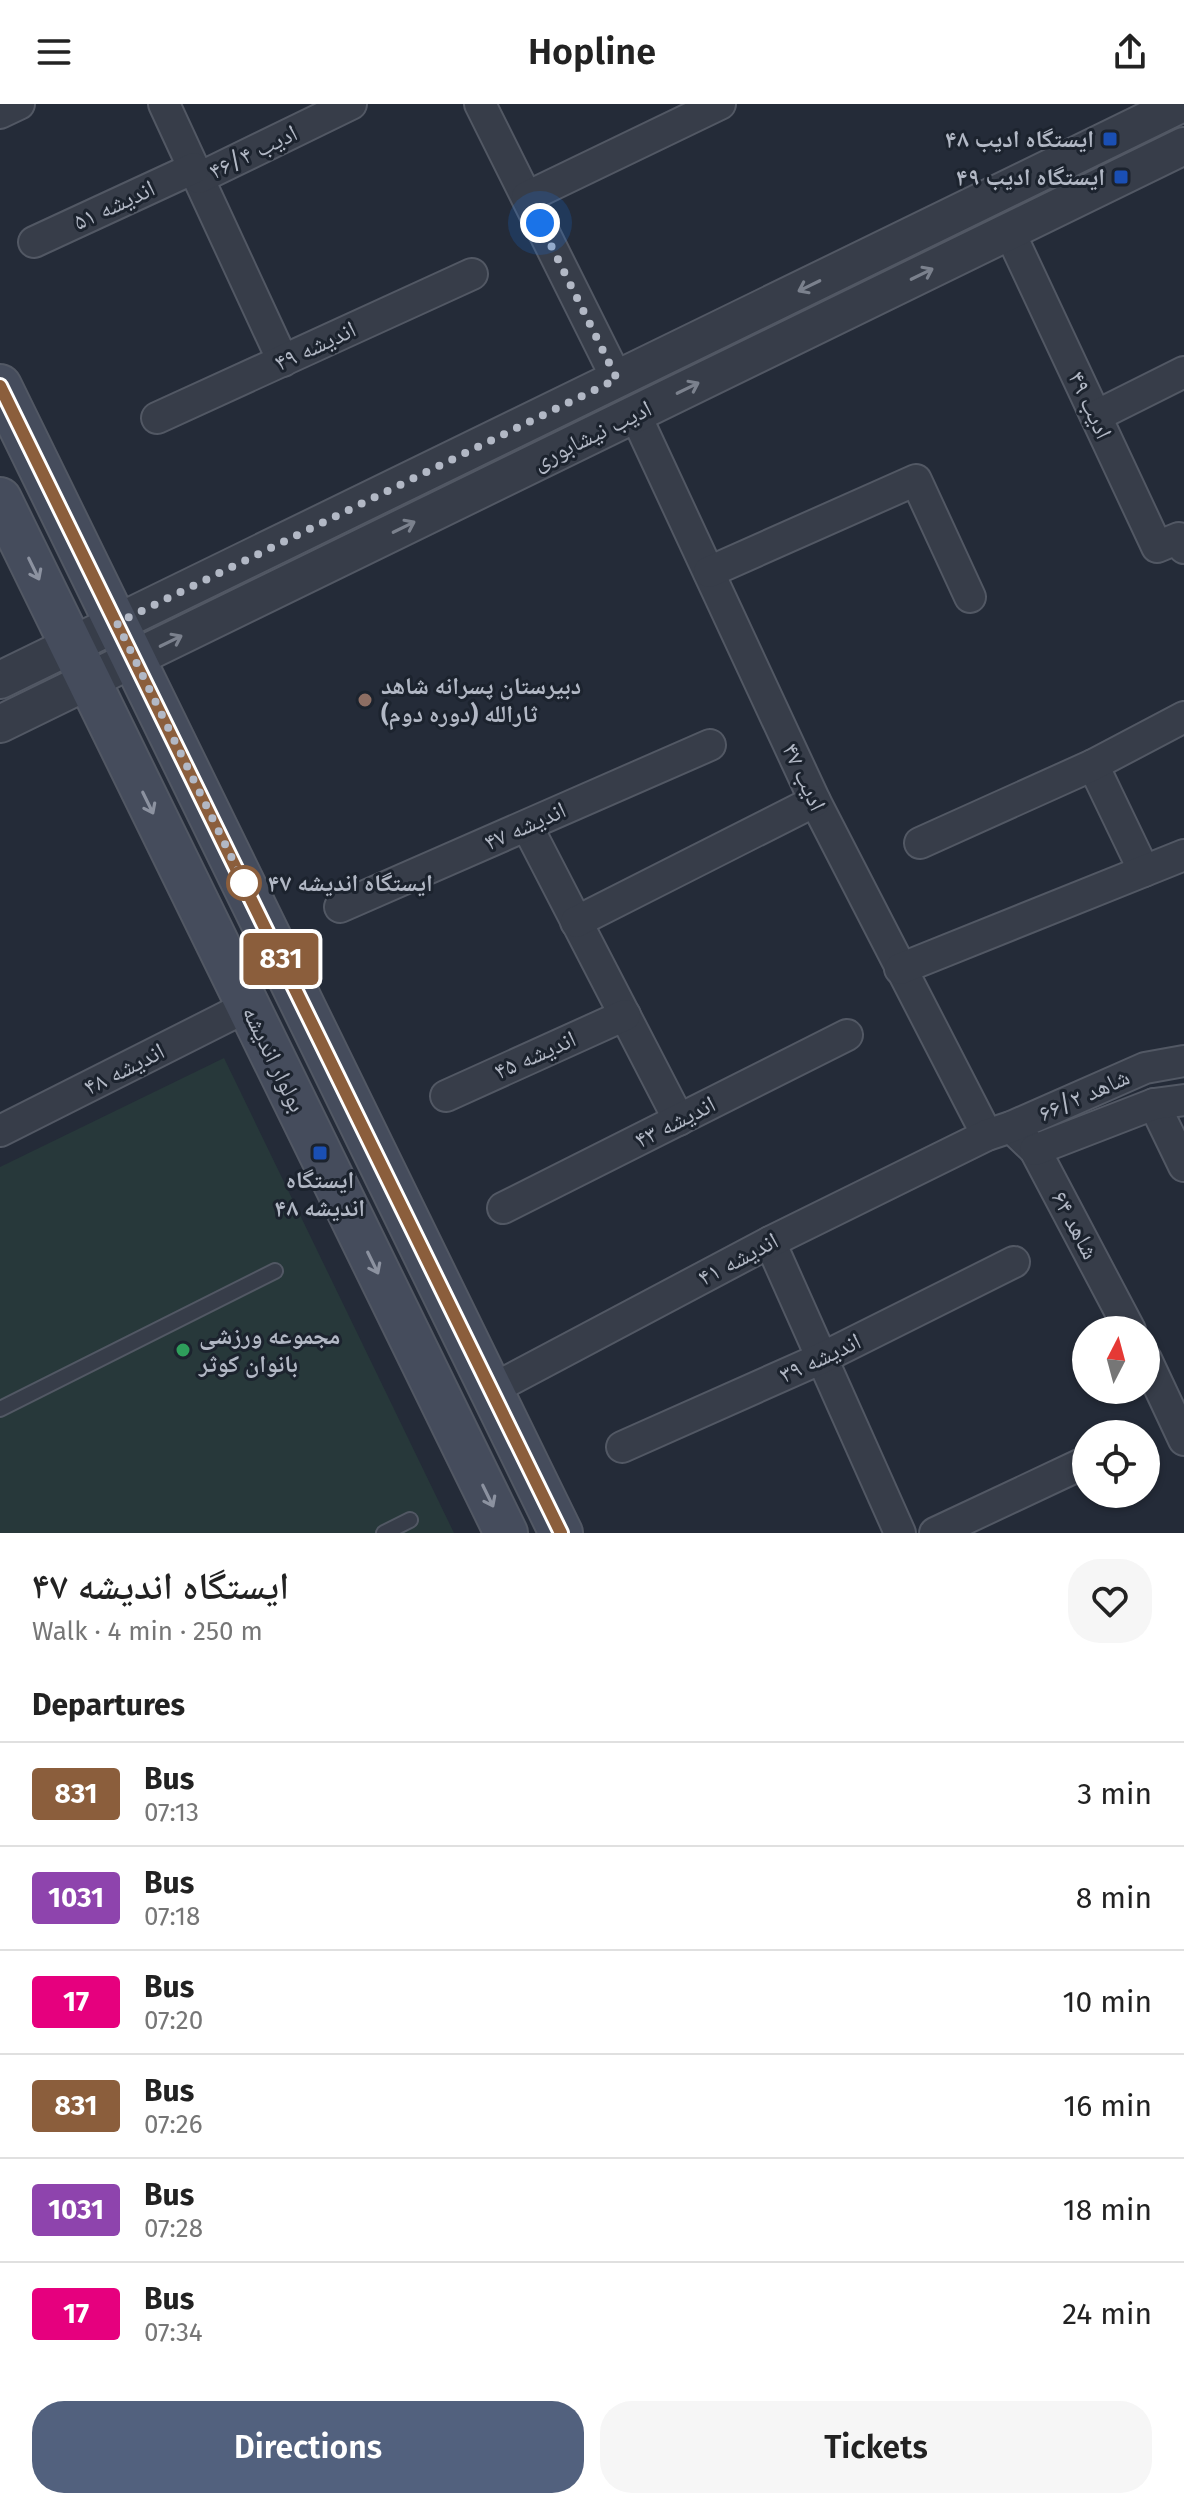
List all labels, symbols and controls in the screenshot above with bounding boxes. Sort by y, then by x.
icon: menu [32,30,76,74]
text: Hopline [528,30,656,74]
icon: share [1108,30,1152,74]
street label: ادیب ۴۶/۴ [204,119,302,185]
place label: ایستگاه ادیب ۴۸ [945,125,1094,153]
marker: ایستگاه ادیب ۴۸ [1101,130,1119,148]
place label: ایستگاه ادیب ۴۹ [956,163,1105,191]
marker: ایستگاه ادیب ۴۹ [1112,168,1130,186]
street label: اندیشه ۵۱ [69,174,159,236]
your location [520,203,560,243]
one-way arrow [909,266,933,281]
one-way arrow [797,278,821,294]
street label: اندیشه ۴۹ [270,315,360,377]
street label: ادیب ۴۹ [1062,367,1118,443]
one-way arrow [676,380,700,395]
street label: ادیب نیشابوری [528,394,656,476]
one-way arrow [392,519,416,534]
one-way arrow [27,557,42,581]
one-way arrow [158,633,182,648]
place label: دبیرستان پسرانه شاهد ثارالله (دوره دوم) [381,672,581,731]
marker: دبیرستان پسرانه شاهد ثارالله (دوره دوم) [356,691,374,709]
street label: ادیب ۴۷ [776,739,832,815]
one-way arrow [141,790,157,814]
street label: اندیشه ۴۷ [480,796,570,856]
marker: ایستگاه اندیشه ۴۷ [227,866,261,900]
place label: ایستگاه اندیشه ۴۷ [268,869,433,897]
line badge: 831 [235,933,327,985]
text: 831 [259,942,303,975]
street label: بولوار اندیشه [236,1002,312,1116]
street label: اندیشه ۴۵ [490,1025,580,1085]
street label: اندیشه ۴۸ [79,1037,169,1101]
street label: شاهد ۶۶/۲ [1034,1063,1134,1127]
street label: اندیشه ۴۳ [630,1090,720,1154]
marker: ایستگاه اندیشه ۴۸ [311,1144,329,1162]
place label: ایستگاه اندیشه ۴۸ [275,1166,365,1222]
street label: شاهد ۶۴ [1045,1186,1105,1264]
street label: اندیشه ۴۱ [693,1226,783,1292]
one-way arrow [366,1250,382,1274]
north arrow [1072,1316,1160,1404]
map controls [1072,1316,1160,1508]
place label: مجموعه ورزشی بانوان کوثر [198,1322,340,1378]
street label: اندیشه ۳۹ [775,1327,865,1389]
marker: مجموعه ورزشی بانوان کوثر [174,1341,192,1359]
button: locate [1072,1420,1160,1508]
one-way arrow [481,1484,496,1508]
button: heart [1068,1559,1152,1643]
text: ایستگاه اندیشه ۴۷ [32,1563,289,1609]
text: Walk · 4 min · 250 m [32,1616,263,1647]
text: Departures [32,1687,185,1723]
text: Bus [144,1761,194,1797]
text: 3 min [1077,1776,1152,1812]
text: 831 [54,1777,98,1810]
text: 07:13 [144,1797,199,1828]
text: Bus [144,1865,194,1901]
text: 8 min [1076,1880,1152,1916]
text: 1031 [48,1881,104,1914]
text: 07:18 [144,1901,200,1932]
text: Bus [144,1969,194,2005]
text: 10 min [1063,1984,1152,2020]
text: 17 [63,1985,89,2018]
text: 07:20 [144,2005,203,2036]
text: Bus [144,2073,194,2109]
text: 16 min [1063,2088,1152,2124]
text: 831 [54,2089,98,2122]
text: 07:26 [144,2109,203,2140]
text: Bus [144,2177,194,2213]
text: 18 min [1063,2192,1152,2228]
text: 1031 [48,2193,104,2226]
text: 07:28 [144,2213,203,2244]
text: Bus [144,2281,194,2317]
text: 24 min [1062,2296,1152,2332]
text: 17 [63,2297,89,2330]
text: 07:34 [144,2317,203,2348]
button: Directions [32,2401,584,2493]
button: Tickets [600,2401,1152,2493]

